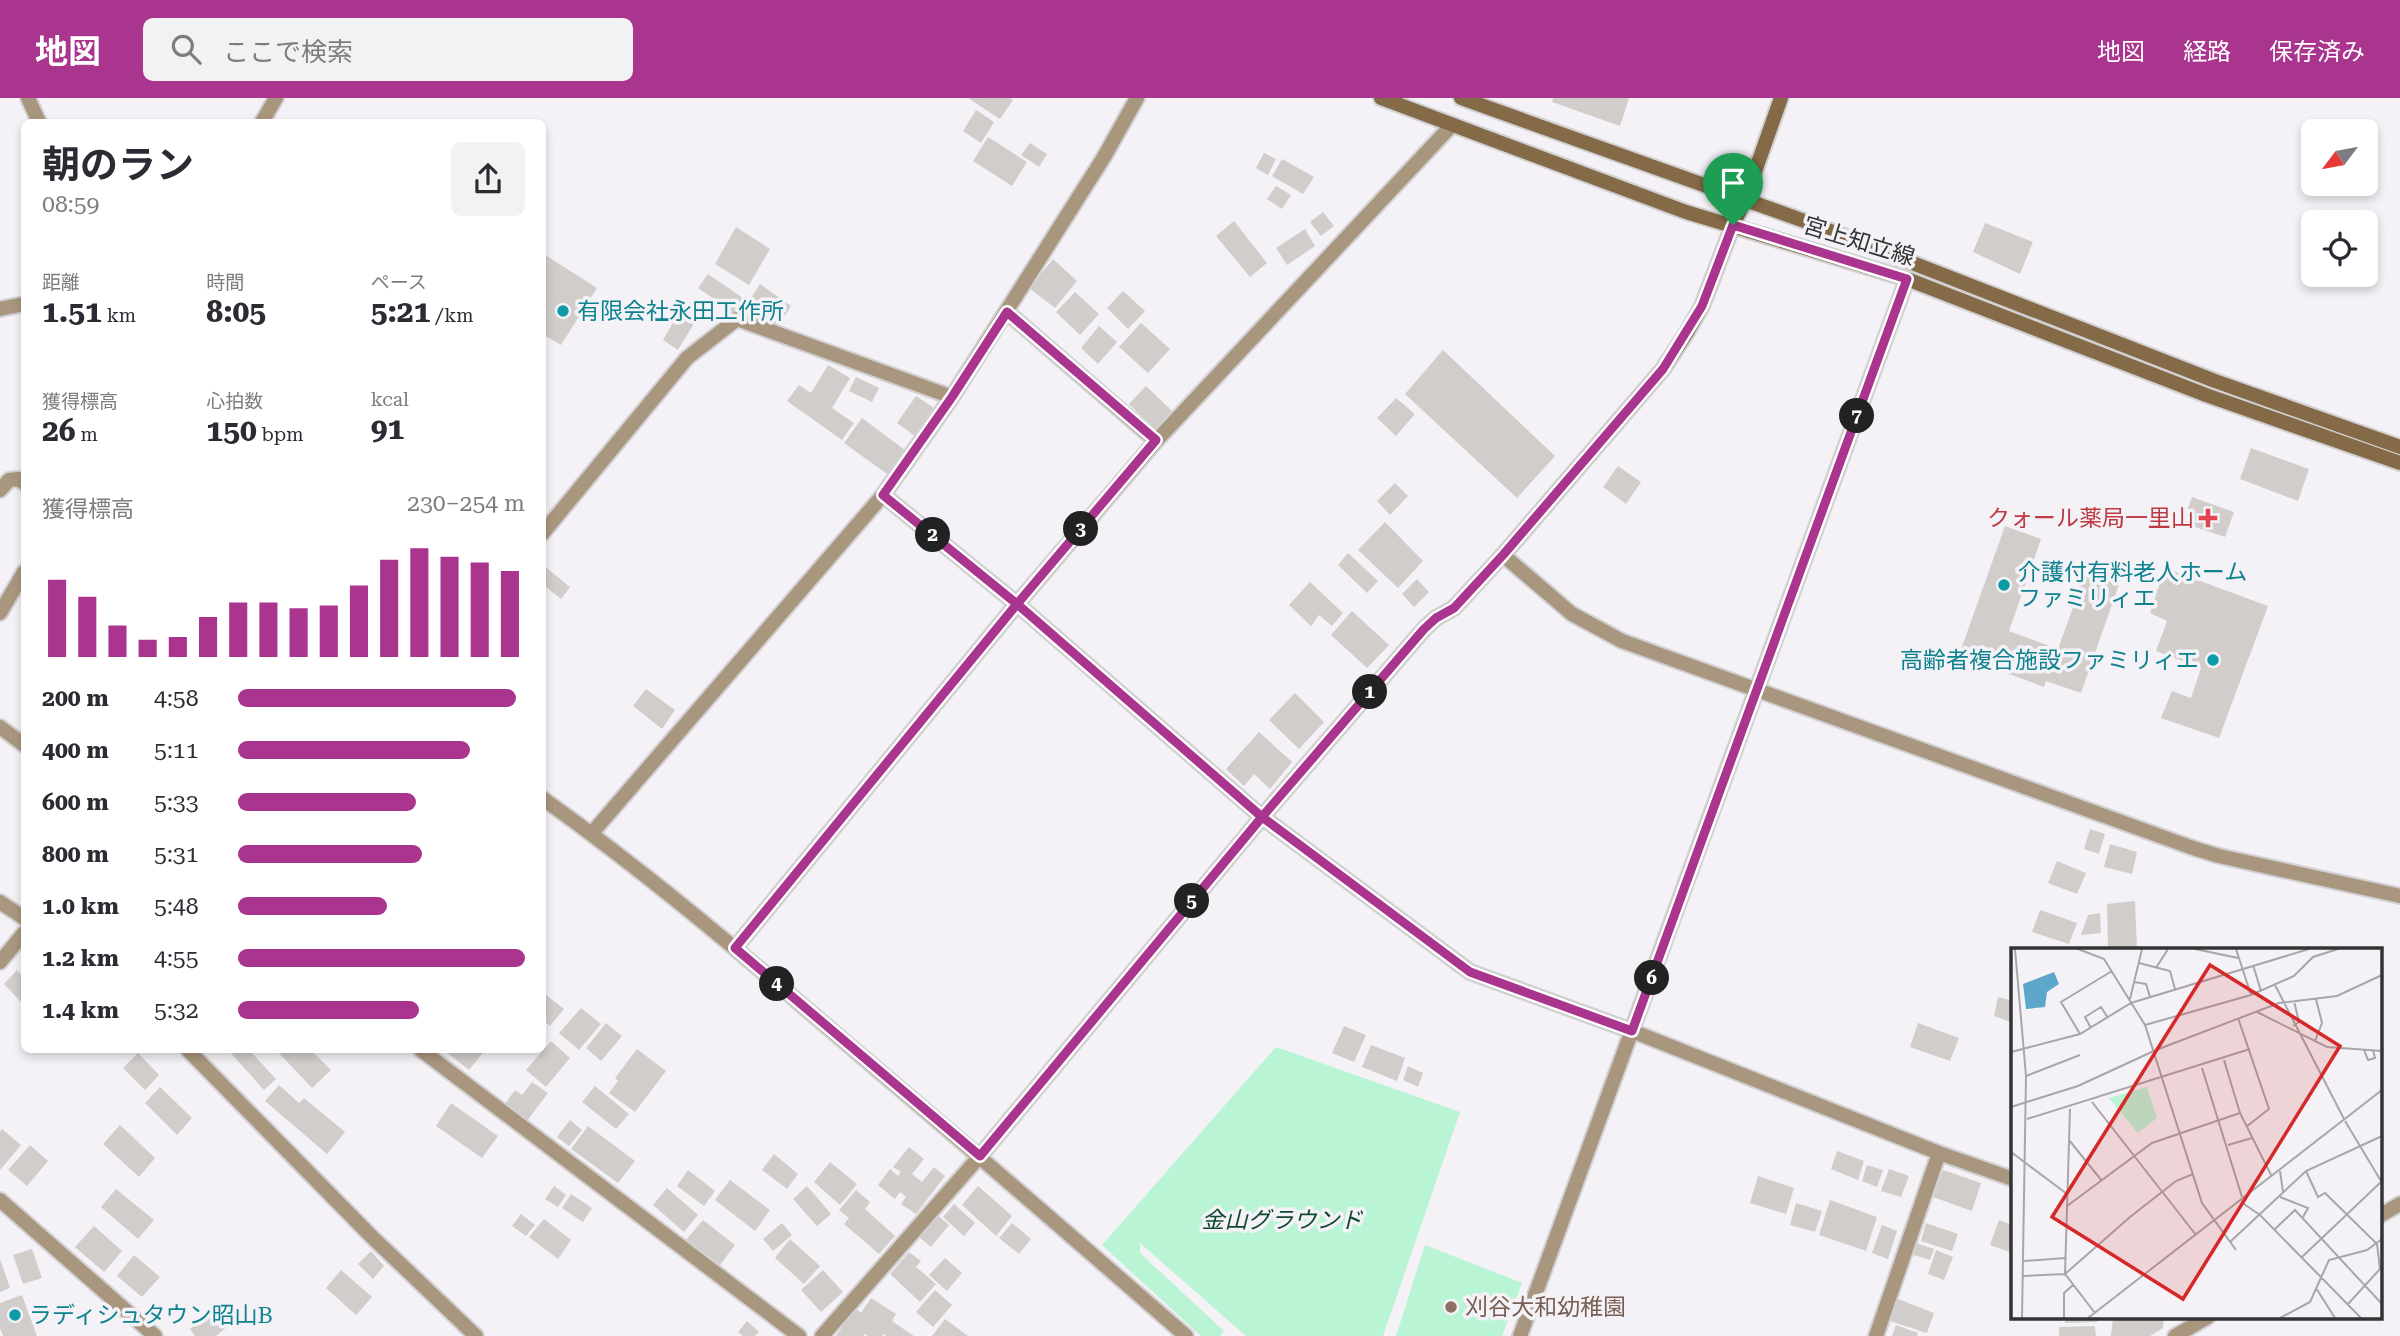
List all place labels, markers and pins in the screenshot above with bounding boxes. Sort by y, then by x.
pin [1703,153,1763,225]
place label: 有限会社永田工作所 [577,298,784,325]
marker: 有限会社永田工作所 [555,303,571,319]
pin: 7 [1840,398,1874,434]
place label: クォール薬局一里山 [1987,505,2194,532]
marker: クォール薬局一里山 [2200,510,2216,526]
pin: 3 [1064,512,1098,546]
pin: 2 [916,518,950,552]
place label: 介護付有料老人ホーム ファミリィエ [2018,559,2247,612]
marker: 介護付有料老人ホーム ファミリィエ [1996,577,2012,593]
place label: 高齢者複合施設ファミリィエ [1900,647,2199,674]
marker: 高齢者複合施設ファミリィエ [2205,652,2221,668]
pin: 1 [1352,674,1388,710]
pin: 5 [1174,884,1210,918]
pin: 6 [1634,960,1670,996]
pin: 4 [760,966,794,1001]
place label: 刈谷大和幼稚園 [1465,1294,1626,1321]
marker: 刈谷大和幼稚園 [1443,1299,1459,1315]
place label: ラディシュタウン昭山B [29,1302,273,1329]
marker: ラディシュタウン昭山B [7,1307,23,1323]

